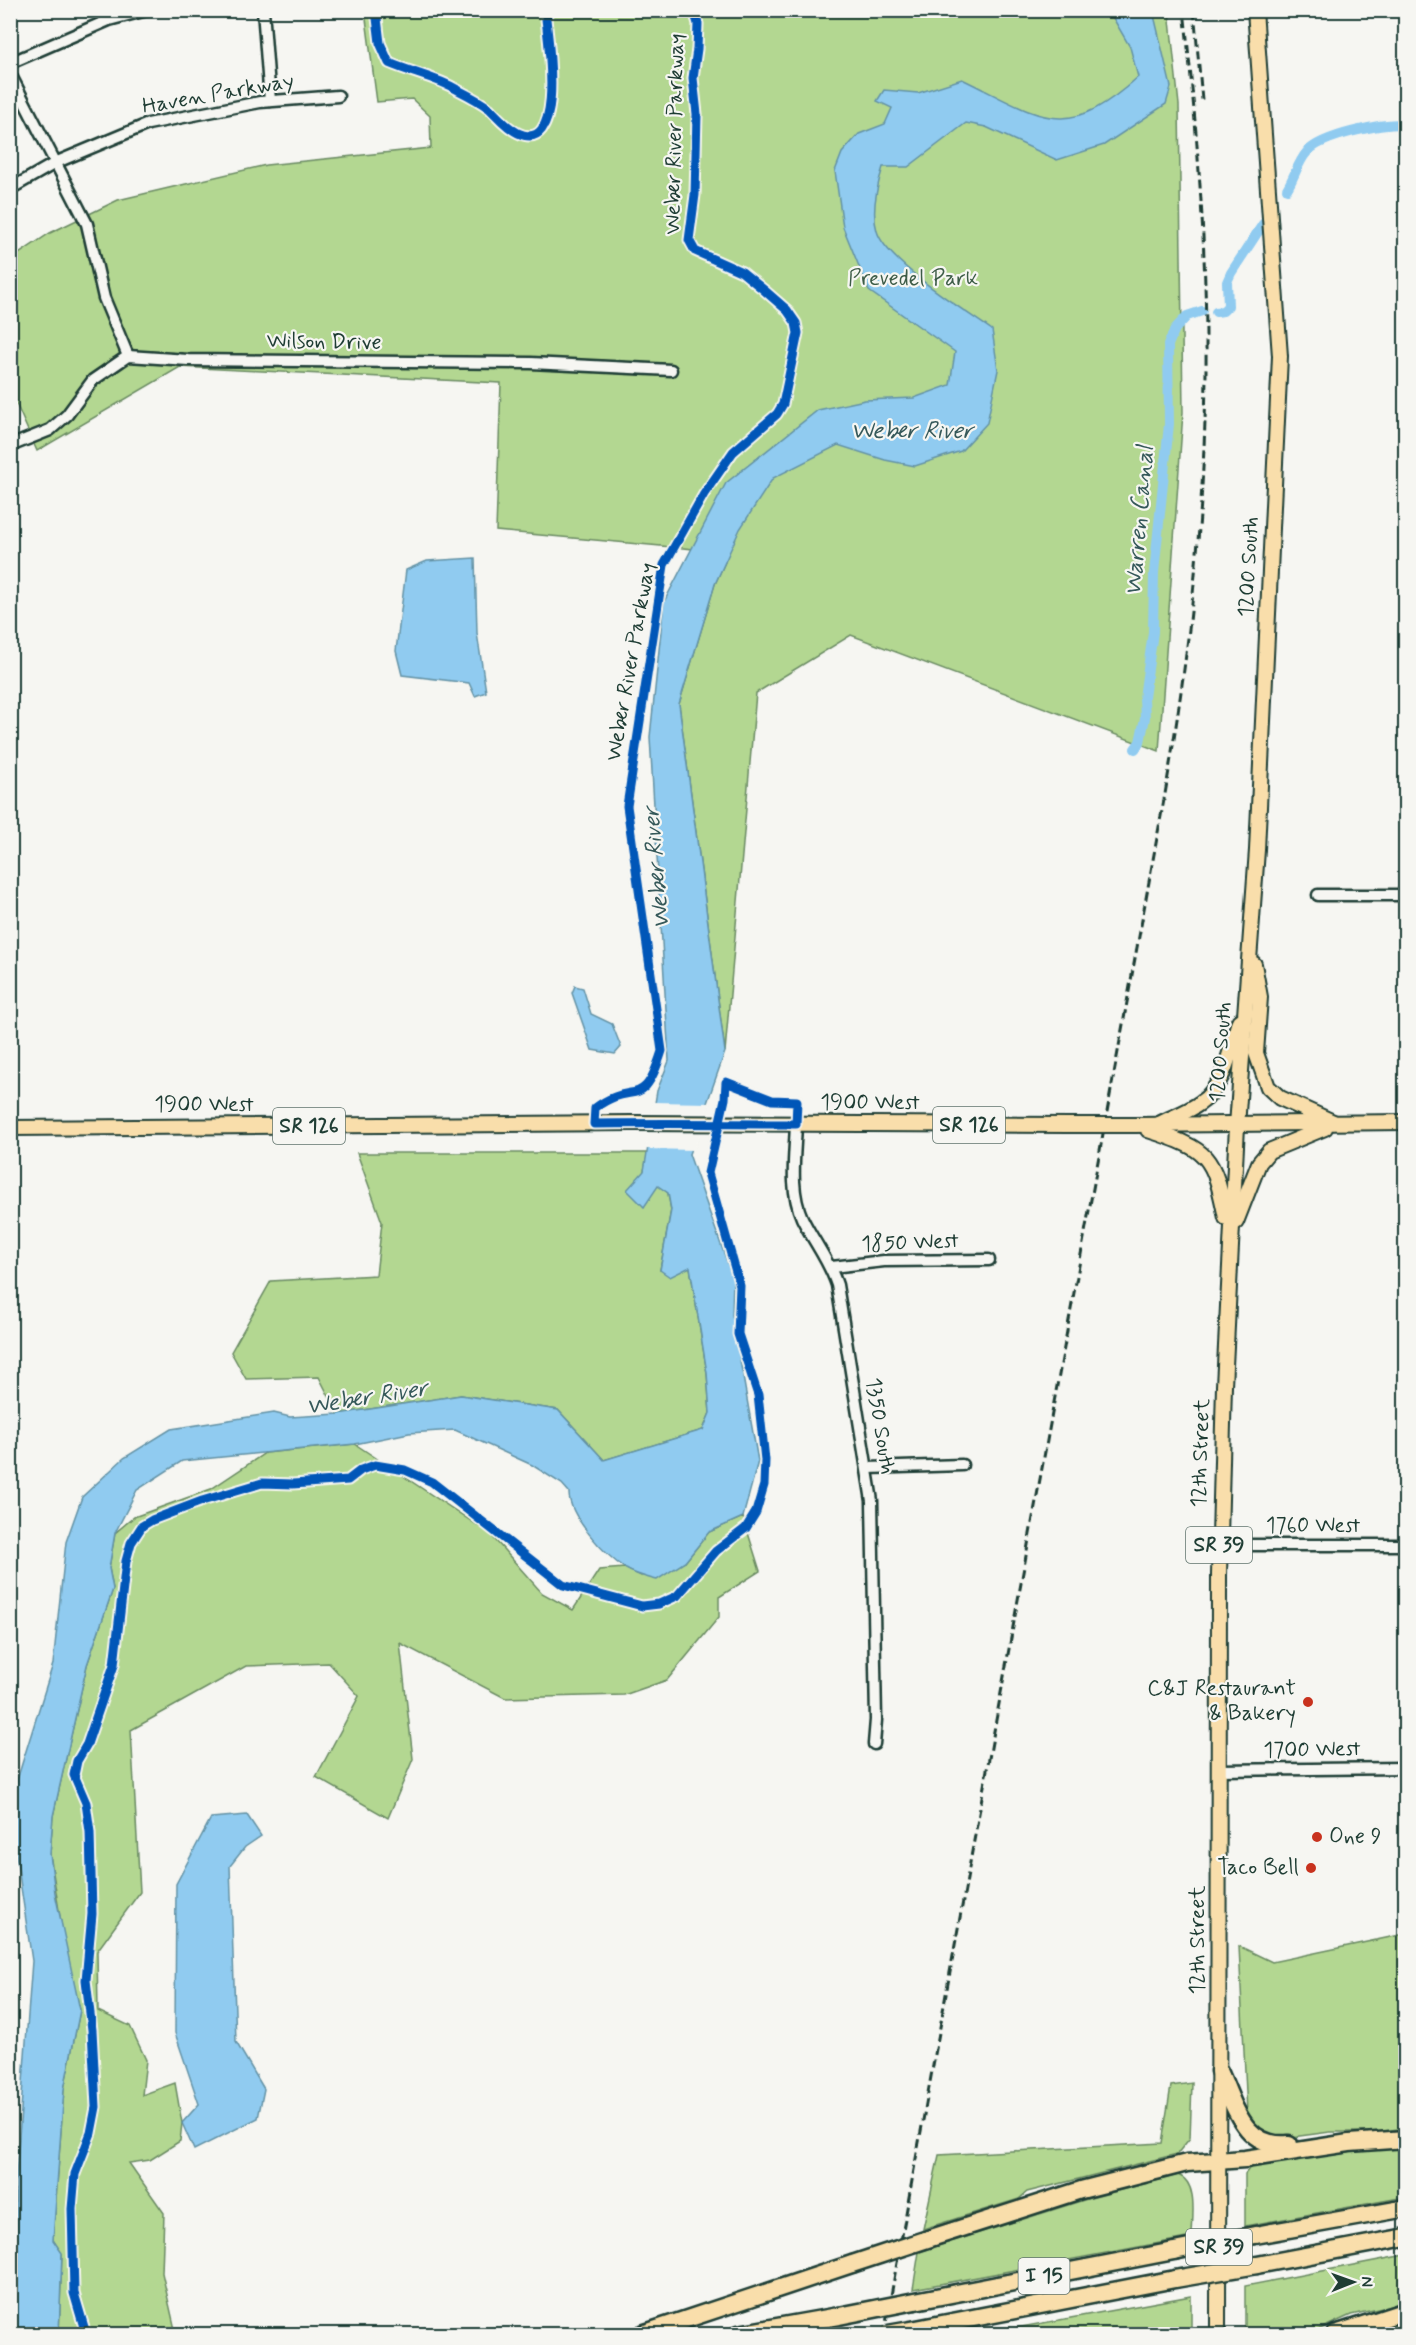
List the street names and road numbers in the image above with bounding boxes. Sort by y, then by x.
street label: Weber River Parkway [659,33,691,235]
street label: Haven Parkway [140,67,296,121]
street label: Wilson Drive [266,327,382,357]
street label: 1200 South [1232,516,1266,618]
street label: Weber River Parkway [600,561,662,763]
street label: 1200 South [1204,1001,1238,1103]
street label: 1900 West [820,1089,920,1117]
street label: 1900 West [154,1091,254,1119]
road number: SR 126 [933,1107,1005,1143]
road number: SR 126 [273,1108,345,1144]
street label: 1850 West [861,1227,959,1259]
street label: 1350 South [859,1376,901,1476]
street label: 12th Street [1185,1398,1217,1508]
street label: 1760 West [1266,1512,1360,1540]
road number: SR 39 [1186,1527,1252,1563]
street label: 1700 West [1263,1735,1361,1765]
street label: 12th Street [1184,1885,1212,1994]
road number: SR 39 [1186,2229,1252,2265]
road number: I 15 [1018,2258,1070,2294]

